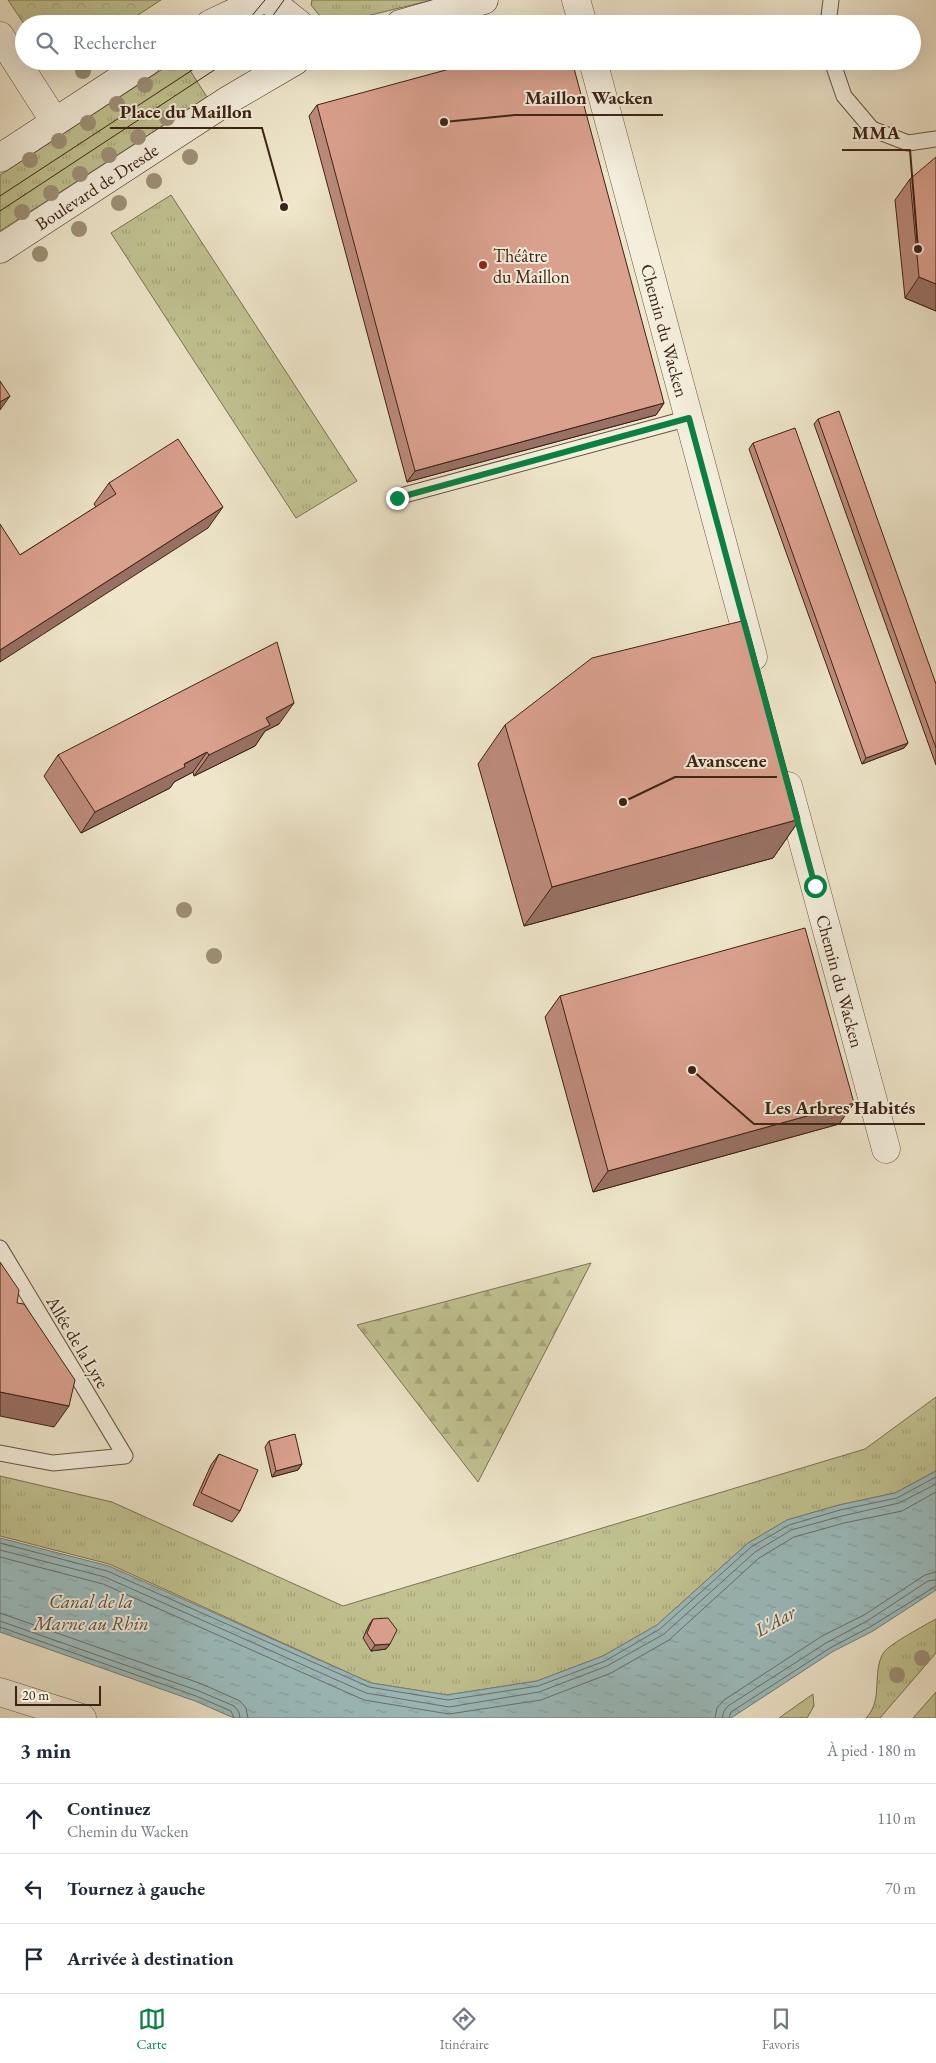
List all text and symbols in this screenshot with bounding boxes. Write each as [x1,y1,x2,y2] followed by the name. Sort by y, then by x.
[15,15,921,70] search box
[33,29,61,57] icon: search
[73,30,156,55] text: Rechercher
[515,81,663,115] callout: Maillon Wacken
[525,85,653,110] text: Maillon Wacken
[110,94,262,128] callout: Place du Maillon
[120,99,253,124] text: Place du Maillon
[842,116,910,150] callout: MMA
[852,120,901,145] text: MMA
[30,138,162,235] street label: Boulevard de Dresde
[493,244,570,288] place label: Théâtre du Maillon
[477,259,489,271] marker: Théâtre du Maillon
[636,261,694,400] street label: Chemin du Wacken
[386,487,409,510] route end
[675,743,777,777] callout: Avanscene
[684,748,767,773] text: Avanscene
[804,875,827,898] route start
[812,912,870,1051] street label: Chemin du Wacken
[754,1090,925,1124] callout: Les Arbres Habités
[765,1095,916,1120] text: Les Arbres Habités
[41,1291,115,1392] street label: Allée de la Lyre
[32,1589,149,1636] water label: Canal de la Marne au Rhin
[749,1599,801,1643] water label: L'Aar
[15,1683,101,1706] scale bar
[22,1686,49,1704] text: 20 m
[20,1737,71,1764] text: 3 min
[827,1740,916,1761] text: À pied · 180 m
[67,1796,151,1821] text: Continuez
[20,1805,48,1833] icon: ahead
[877,1808,916,1829] text: 110 m
[67,1821,189,1842] text: Chemin du Wacken
[20,1875,48,1903] icon: left
[67,1876,205,1901] text: Tournez à gauche
[885,1878,916,1899] text: 70 m
[20,1945,48,1973] icon: arrive
[67,1946,234,1971] text: Arrivée à destination
[137,2005,167,2053] tab: Carte
[440,2005,489,2053] tab: Itinéraire
[762,2005,799,2053] tab: Favoris

